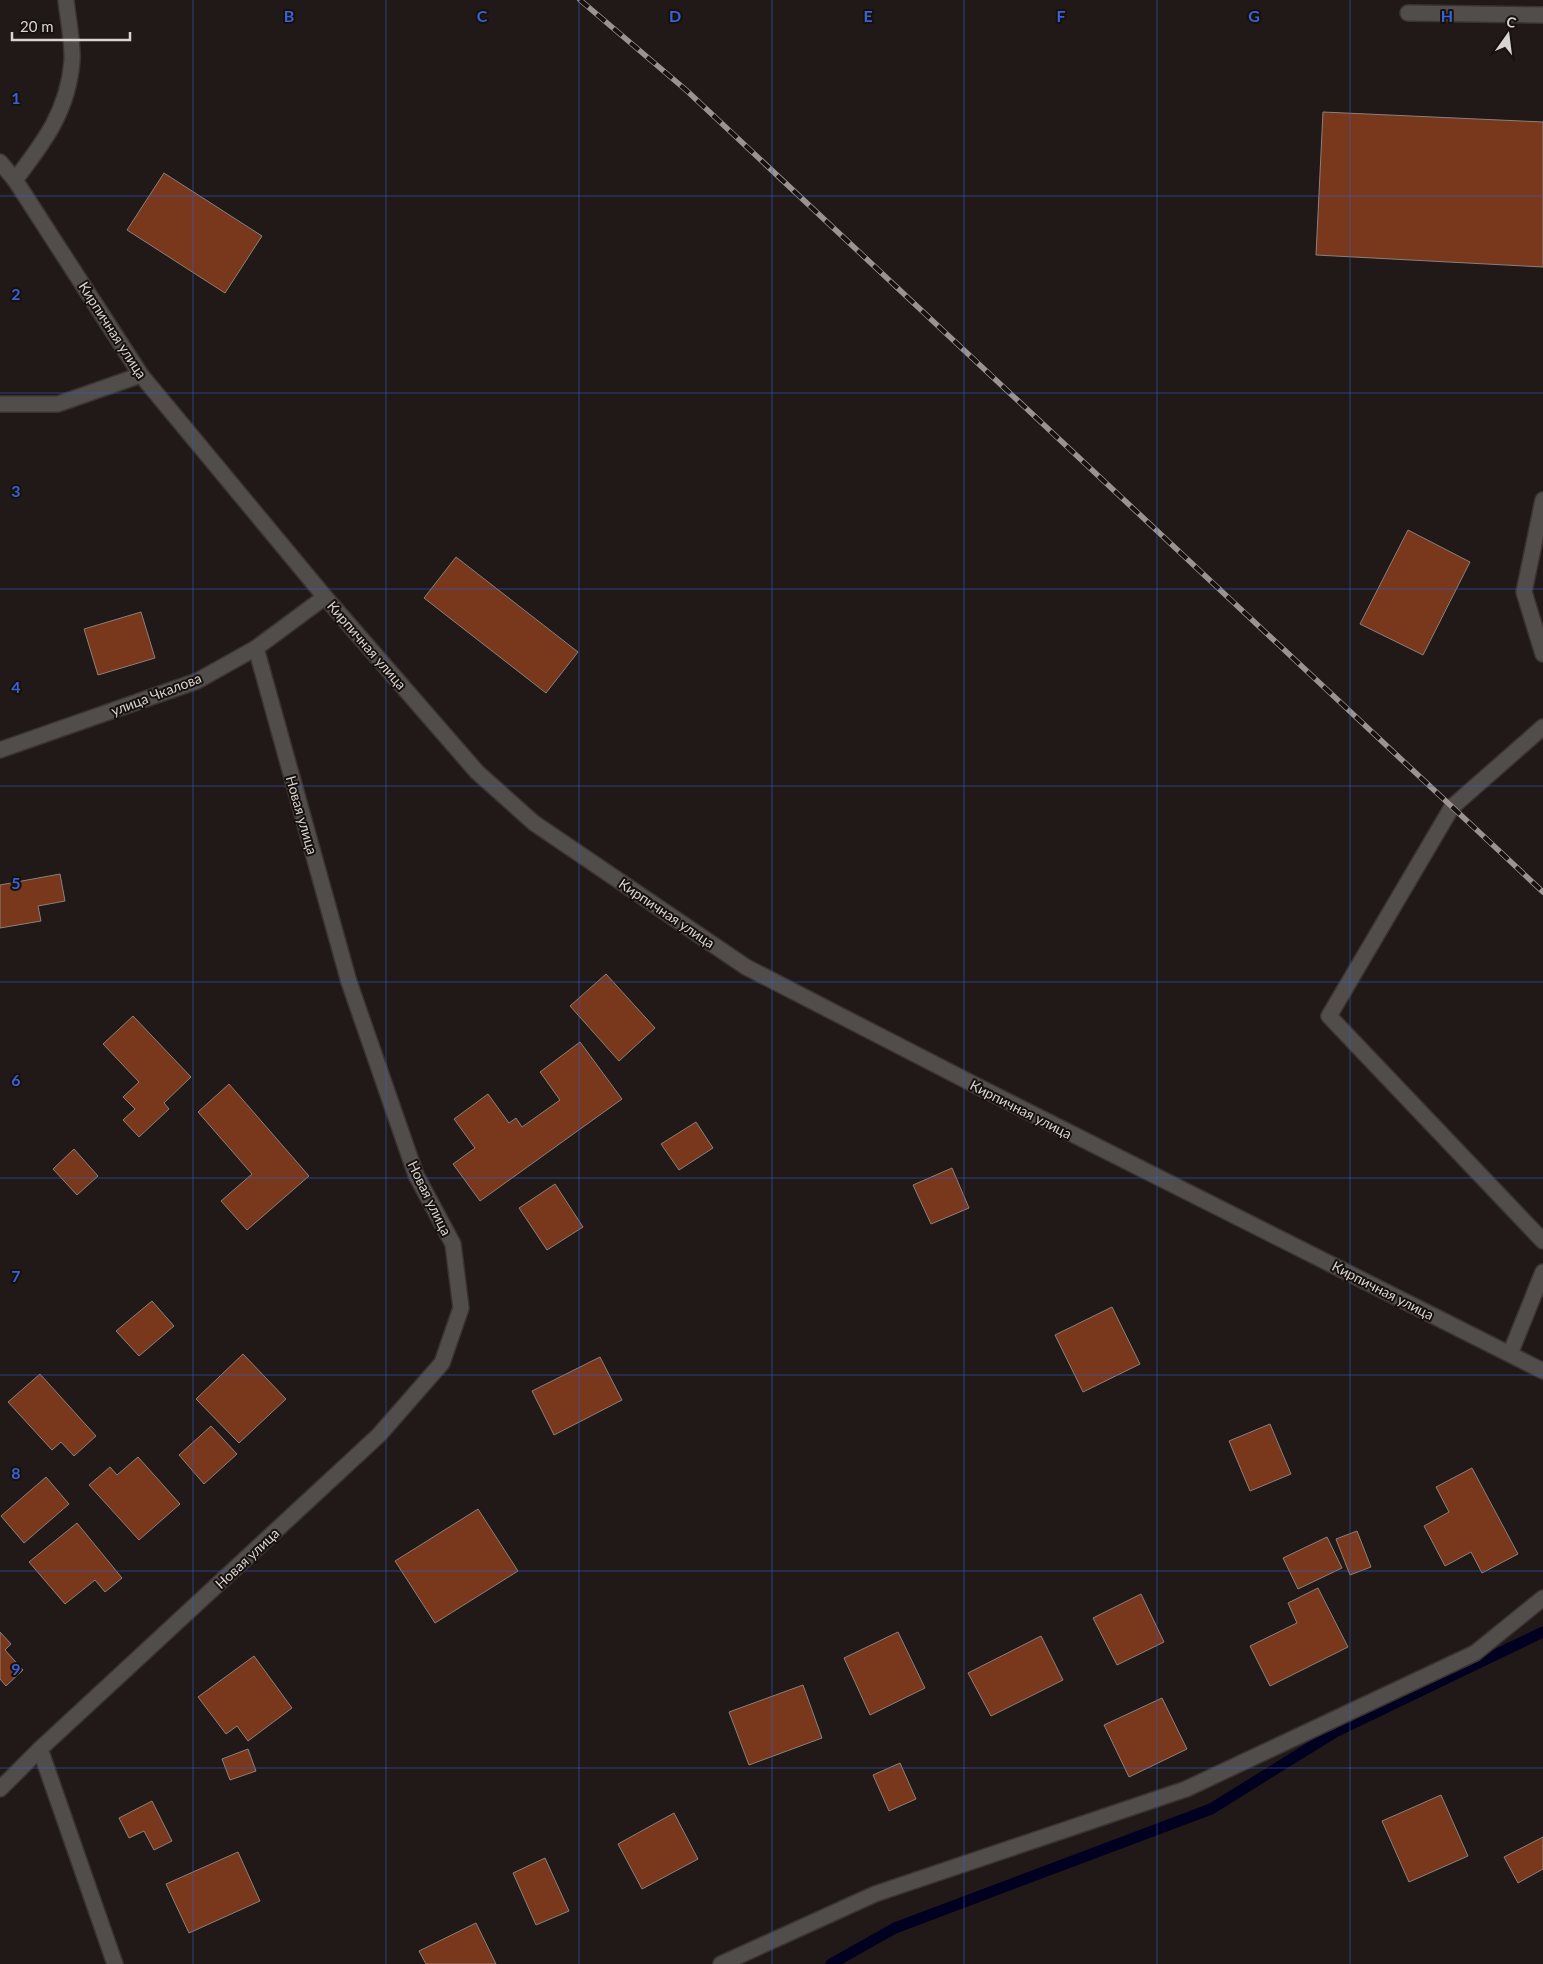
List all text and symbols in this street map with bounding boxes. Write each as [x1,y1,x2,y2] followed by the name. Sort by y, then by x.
[284,6,294,25] text: B
[477,6,488,25] text: C
[669,6,681,25] text: D
[863,6,873,25] text: E
[1056,6,1066,25] text: F
[1248,6,1260,25] text: G
[1441,6,1453,25] text: H
[12,10,130,42] scale bar
[1483,10,1533,60] north arrow
[1505,13,1519,31] text: С
[20,17,54,35] text: 20 m
[11,88,21,107] text: 1
[75,278,151,382] street label: Кирпичная улица
[11,284,21,303] text: 2
[11,481,21,500] text: 3
[324,597,410,693] street label: Кирпичная улица
[109,669,204,719] street label: улица Чкалова
[11,677,21,696] text: 4
[283,774,321,856] street label: Новая улица
[11,873,21,892] text: 5
[616,875,718,951] street label: Кирпичная улица
[11,1070,21,1089] text: 6
[967,1076,1075,1142] street label: Кирпичная улица
[405,1158,455,1238] street label: Новая улица
[1329,1257,1437,1323] street label: Кирпичная улица
[11,1266,21,1285] text: 7
[11,1463,21,1482] text: 8
[212,1524,282,1592] street label: Новая улица
[11,1659,21,1678] text: 9

